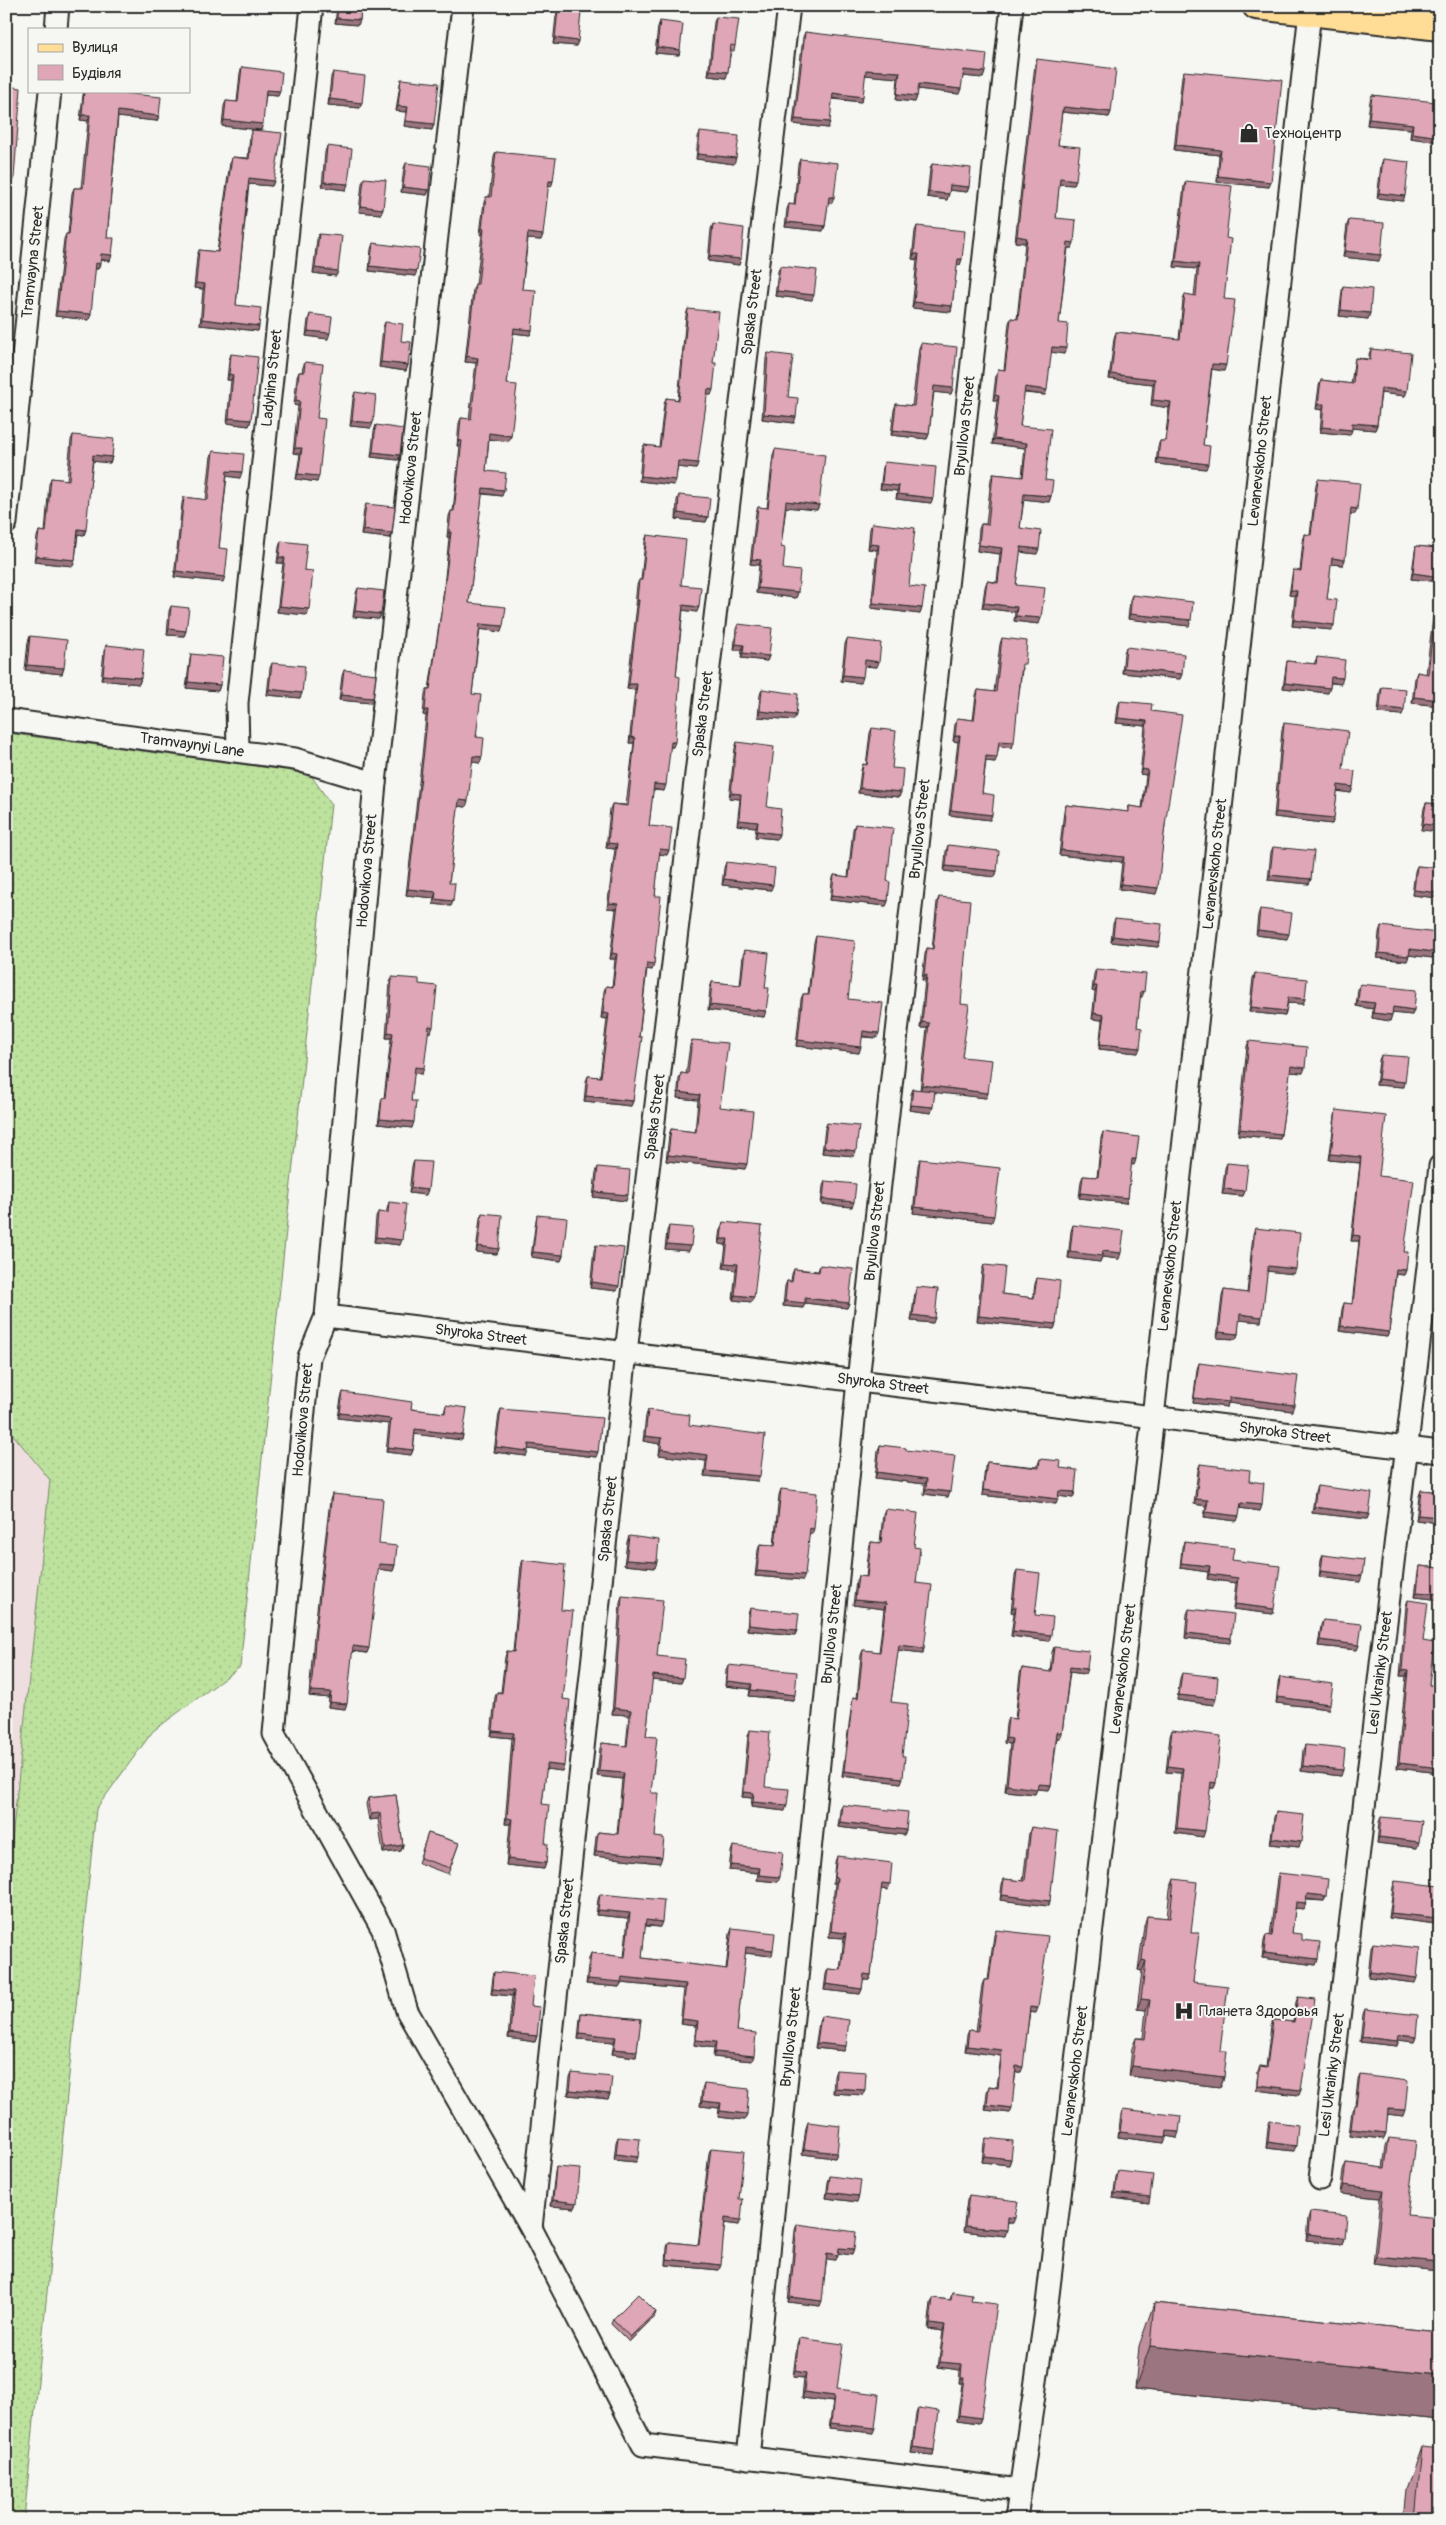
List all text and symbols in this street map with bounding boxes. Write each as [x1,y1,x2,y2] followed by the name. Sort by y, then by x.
[28,28,190,92] legend
[72,38,118,57] text: Вулиця
[72,64,121,83] text: Будівля
[1238,122,1260,144] shop icon: Техноцентр
[1264,124,1342,143] place label: Техноцентр
[18,204,48,319] street label: Tramvayna Street
[737,267,767,356] street label: Spaska Street
[257,327,287,428] street label: Ladyhina Street
[950,374,980,477] street label: Bryullova Street
[1244,394,1276,528] street label: Levanevskoho Street
[396,409,427,526] street label: Hodovikova Street
[688,669,718,758] street label: Spaska Street
[139,728,246,762] street label: Tramvaynyi Lane
[905,777,935,880] street label: Bryullova Street
[1199,797,1231,931] street label: Levanevskoho Street
[353,812,382,929] street label: Hodovikova Street
[640,1072,670,1161] street label: Spaska Street
[860,1179,890,1282] street label: Bryullova Street
[1154,1199,1186,1333] street label: Levanevskoho Street
[434,1320,529,1350] street label: Shyroka Street
[289,1361,318,1478] street label: Hodovikova Street
[836,1369,931,1399] street label: Shyroka Street
[1238,1418,1333,1448] street label: Shyroka Street
[594,1474,622,1563] street label: Spaska Street
[817,1582,847,1685] street label: Bryullova Street
[1106,1601,1141,1736] street label: Levanevskoho Street
[1363,1609,1397,1736] street label: Lesi Ukrainky Street
[551,1876,579,1965] street label: Spaska Street
[776,1985,806,2088] street label: Bryullova Street
[1173,2000,1195,2022] hospital icon: Планета Здоровья
[1199,2002,1318,2021] place label: Планета Здоровья
[1058,2003,1093,2138] street label: Levanevskoho Street
[1315,2011,1349,2138] street label: Lesi Ukrainky Street

